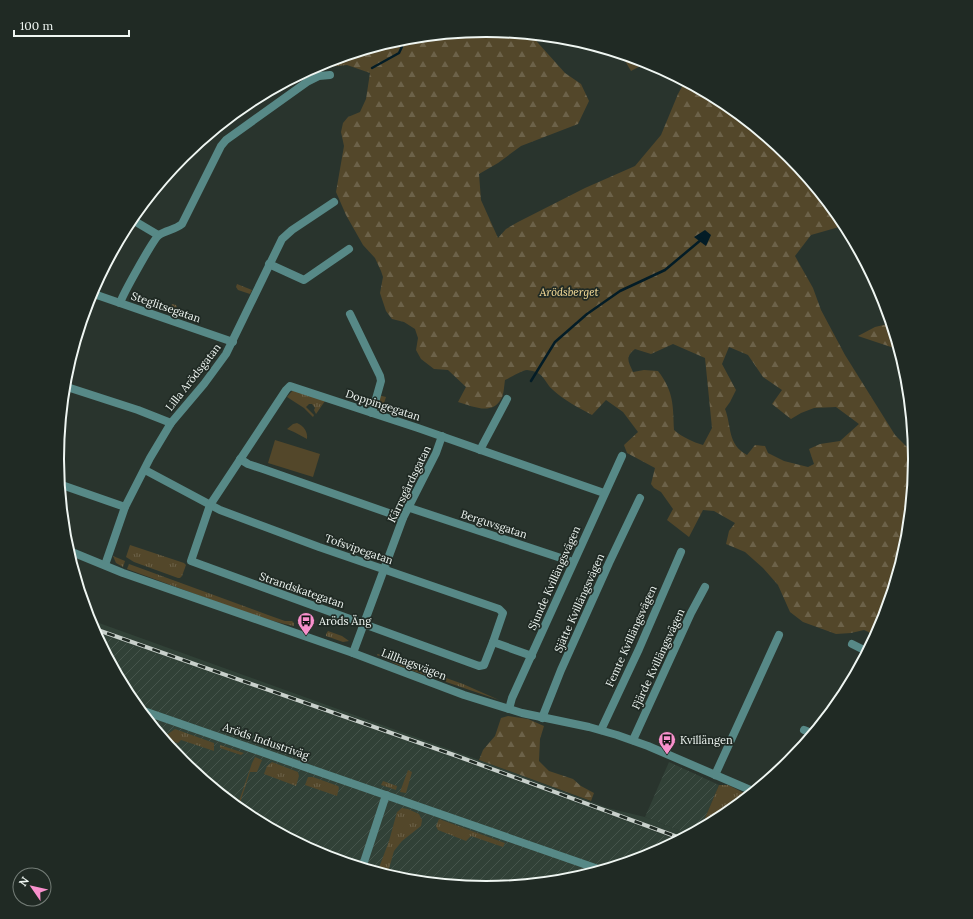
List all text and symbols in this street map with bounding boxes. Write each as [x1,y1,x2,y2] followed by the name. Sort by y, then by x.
[14,12,129,38] scale bar
[20,18,53,33] text: 100 m
[538,285,599,299] park label: Arödsberget
[129,289,203,326] street label: Steglitsegatan
[162,340,224,414] street label: Lilla Arödsgatan
[344,386,422,424] street label: Doppingegatan
[384,443,434,525] street label: Kärrsgårdsgatan
[459,507,529,541] street label: Berguvsgatan
[525,523,583,632] street label: Sjunde Kvillängsvägen
[323,531,395,567] street label: Tofsvipegatan
[551,551,607,655] street label: Sjätte Kvillängsvägen
[258,569,347,611] street label: Strandskategatan
[602,583,660,689] street label: Femte Kvillängsvägen
[628,606,688,712] street label: Fjärde Kvillängsvägen
[296,611,316,636] bus stop icon: Aröds Äng
[318,614,372,628] place label: Aröds Äng
[379,645,449,683] street label: Lillhagsvägen
[220,719,312,763] street label: Aröds Industriväg
[657,730,677,755] bus stop icon: Kvillängen
[680,733,733,747] place label: Kvillängen
[12,867,52,907] north arrow
[16,874,32,889] text: N

